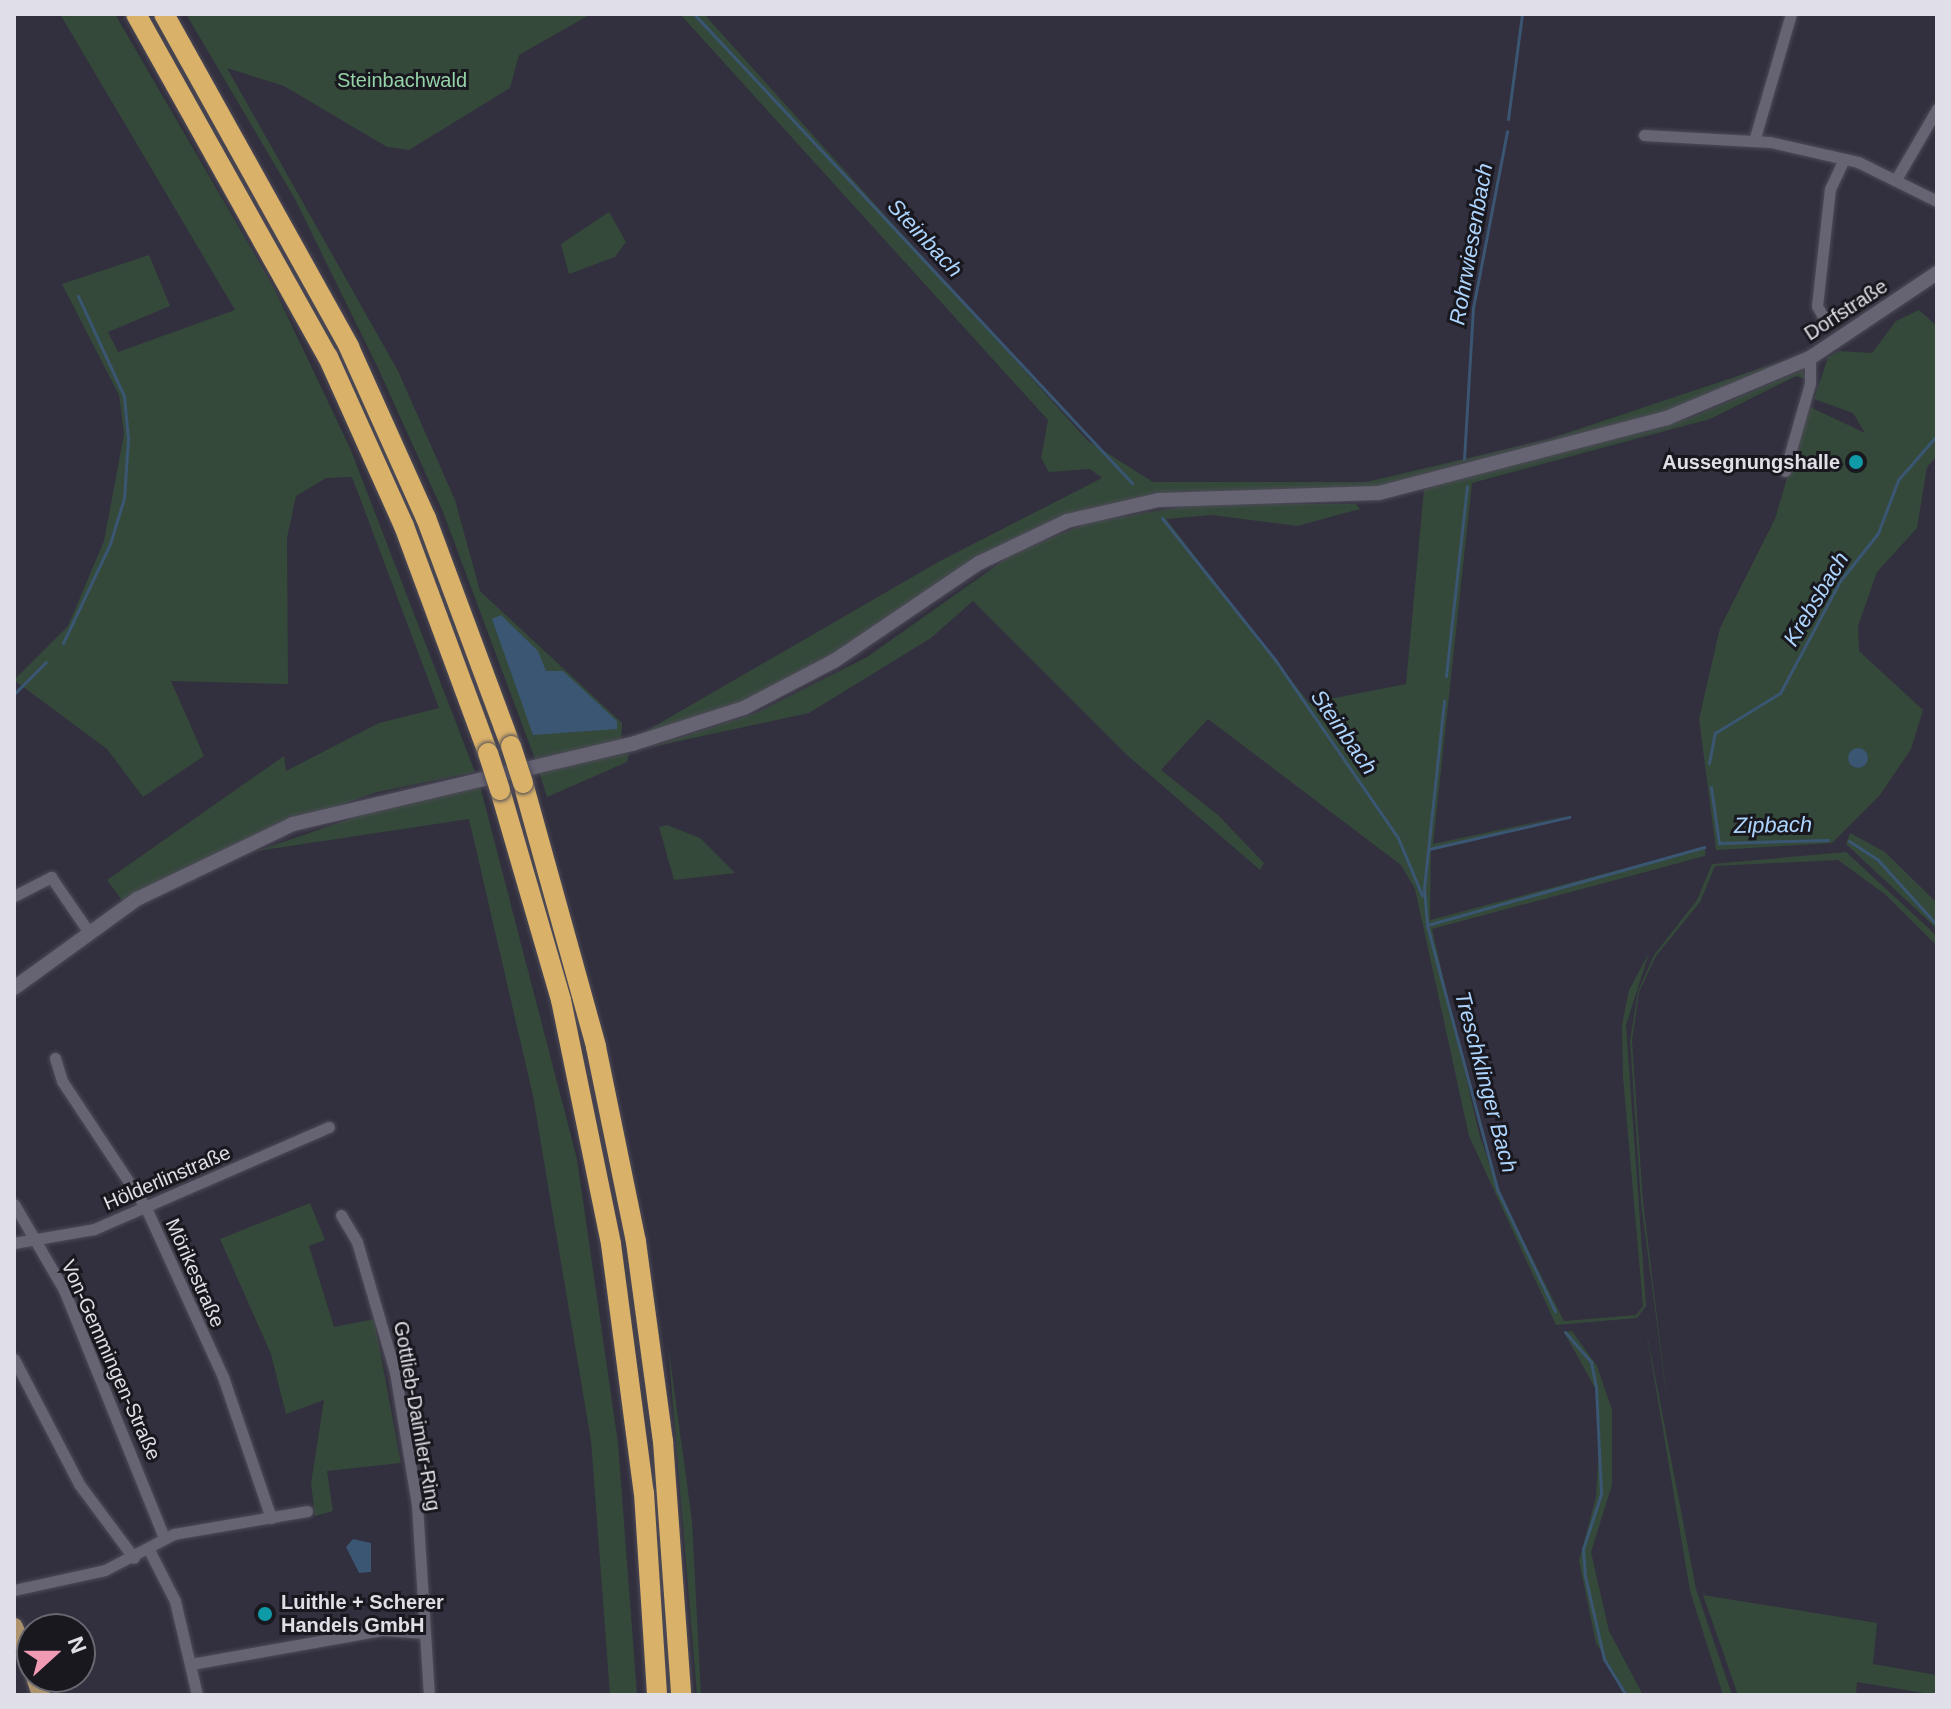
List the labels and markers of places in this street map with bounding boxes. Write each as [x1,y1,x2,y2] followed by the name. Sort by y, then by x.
[1662,450,1840,474] place label: Aussegnungshalle
[1847,453,1865,471] marker: Aussegnungshalle
[281,1590,444,1637] place label: Luithle + Scherer Handels GmbH
[256,1605,274,1623] marker: Luithle + Scherer Handels GmbH

